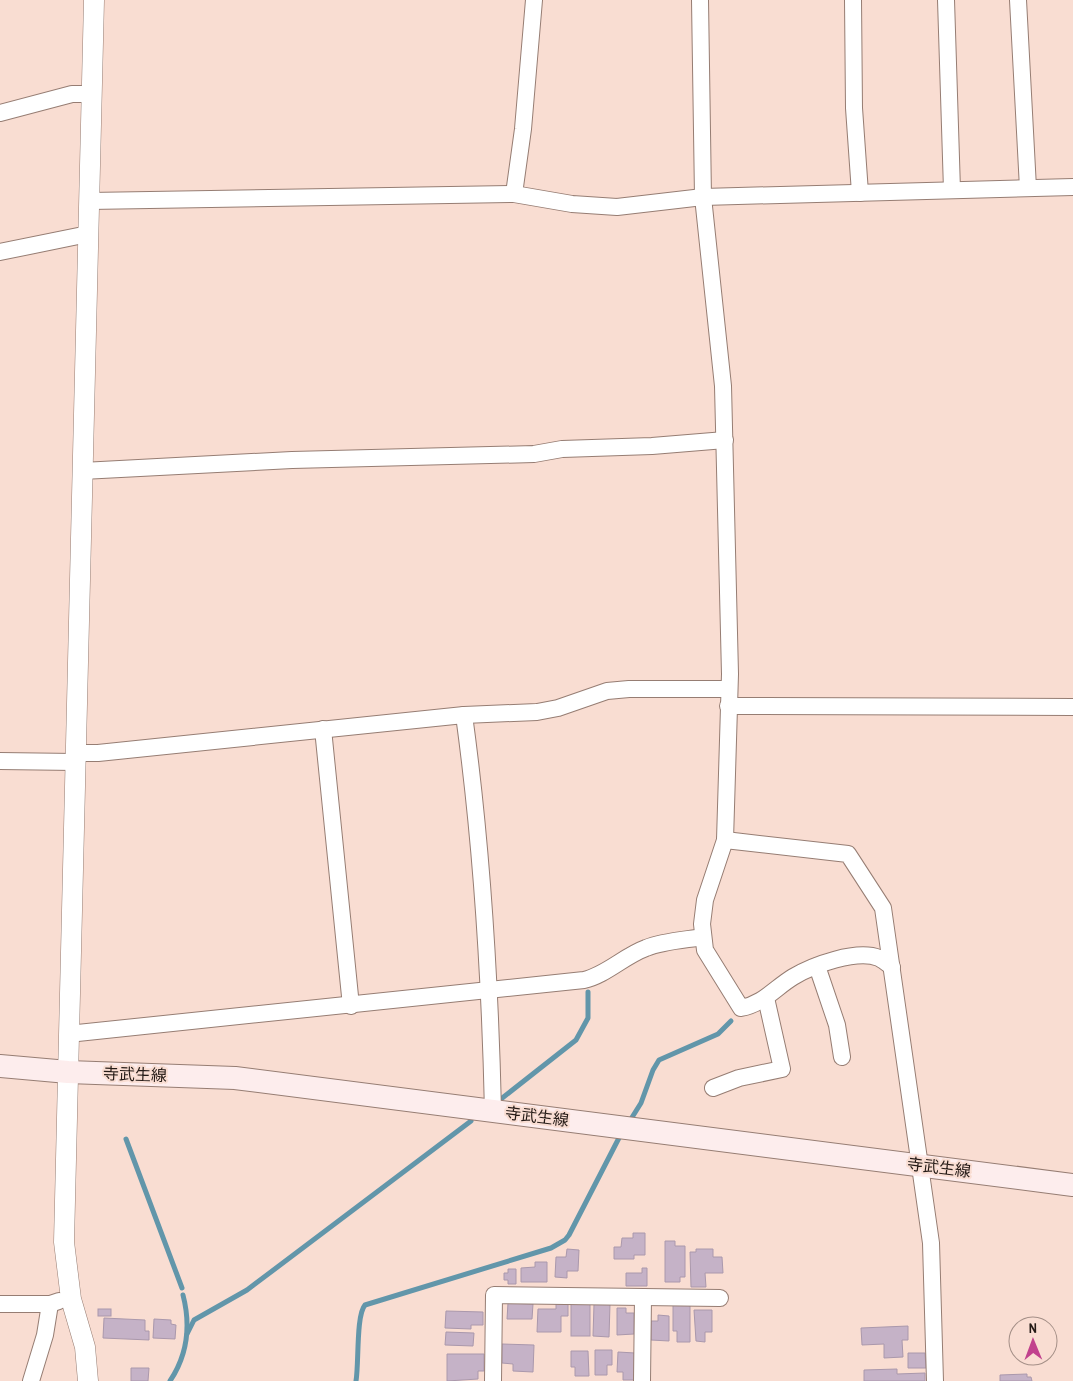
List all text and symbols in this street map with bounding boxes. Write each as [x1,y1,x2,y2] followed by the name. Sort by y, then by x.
[103,1062,167,1086] street label: 寺武生線
[504,1101,570,1131] street label: 寺武生線
[906,1152,972,1182] street label: 寺武生線
[1008,1316,1058,1366] north arrow
[1028,1319,1037,1337] text: N

